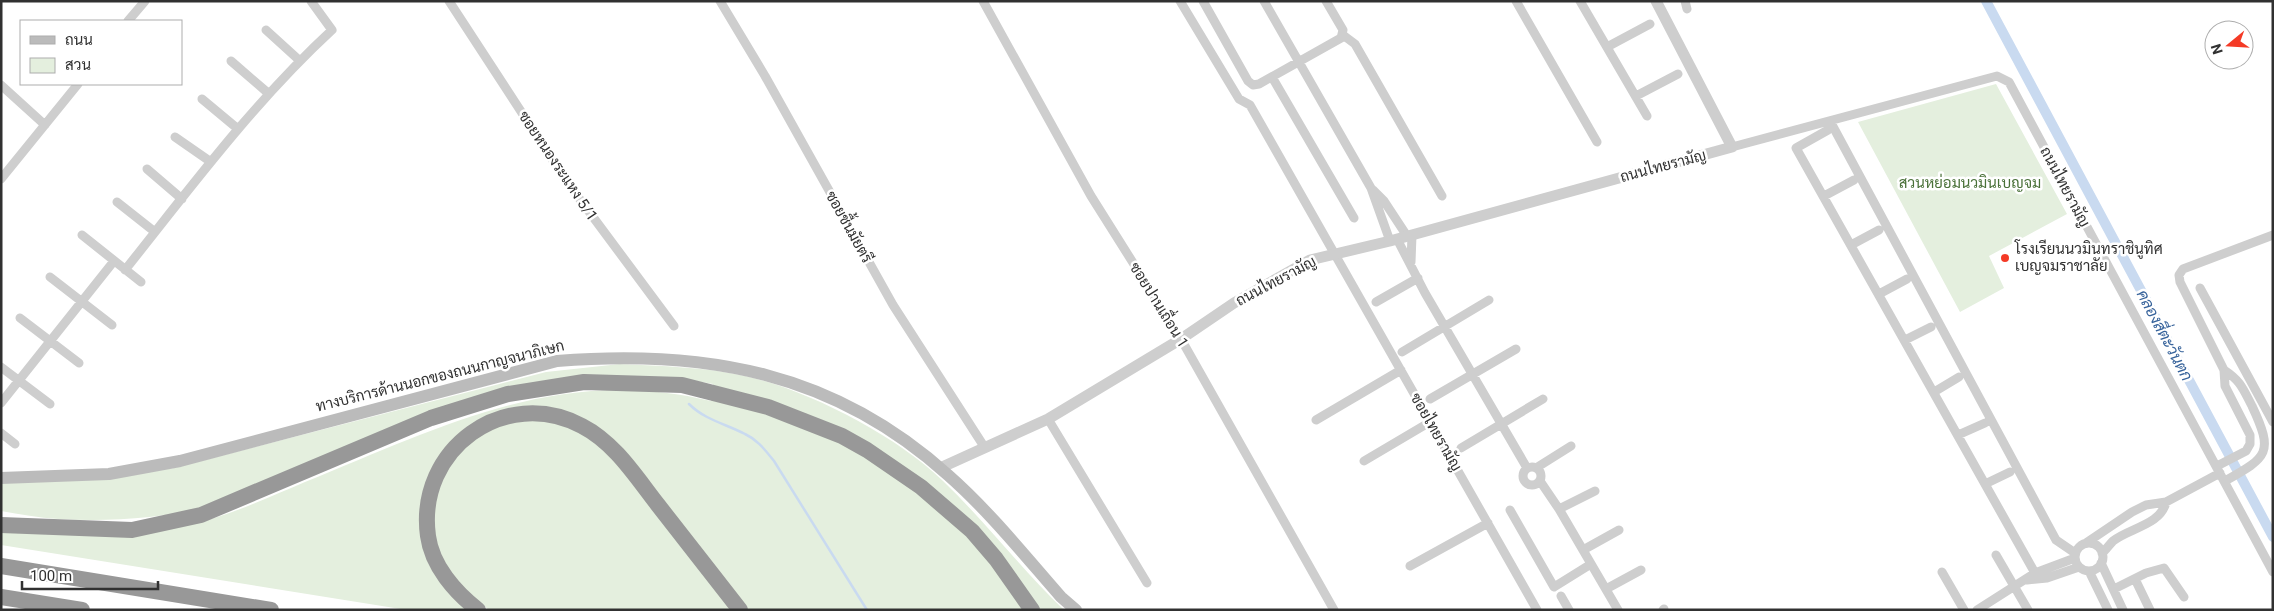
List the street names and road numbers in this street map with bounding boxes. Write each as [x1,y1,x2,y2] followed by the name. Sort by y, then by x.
[515,108,601,224] street label: ซอยหนองระแหง 5/1
[2036,143,2095,230] street label: ถนนไทยรามัญ
[1618,145,1708,186] street label: ถนนไทยรามัญ
[822,185,881,266] street label: ซอยชื้นมัยตรี
[1232,251,1319,310] street label: ถนนไทยรามัญ
[1126,256,1197,351] street label: ซอยปานเถื่อน 1
[314,335,566,416] street label: ทางบริการด้านนอกของถนนกาญจนาภิเษก
[1406,389,1466,474] street label: ซอยไทยรามัญ

